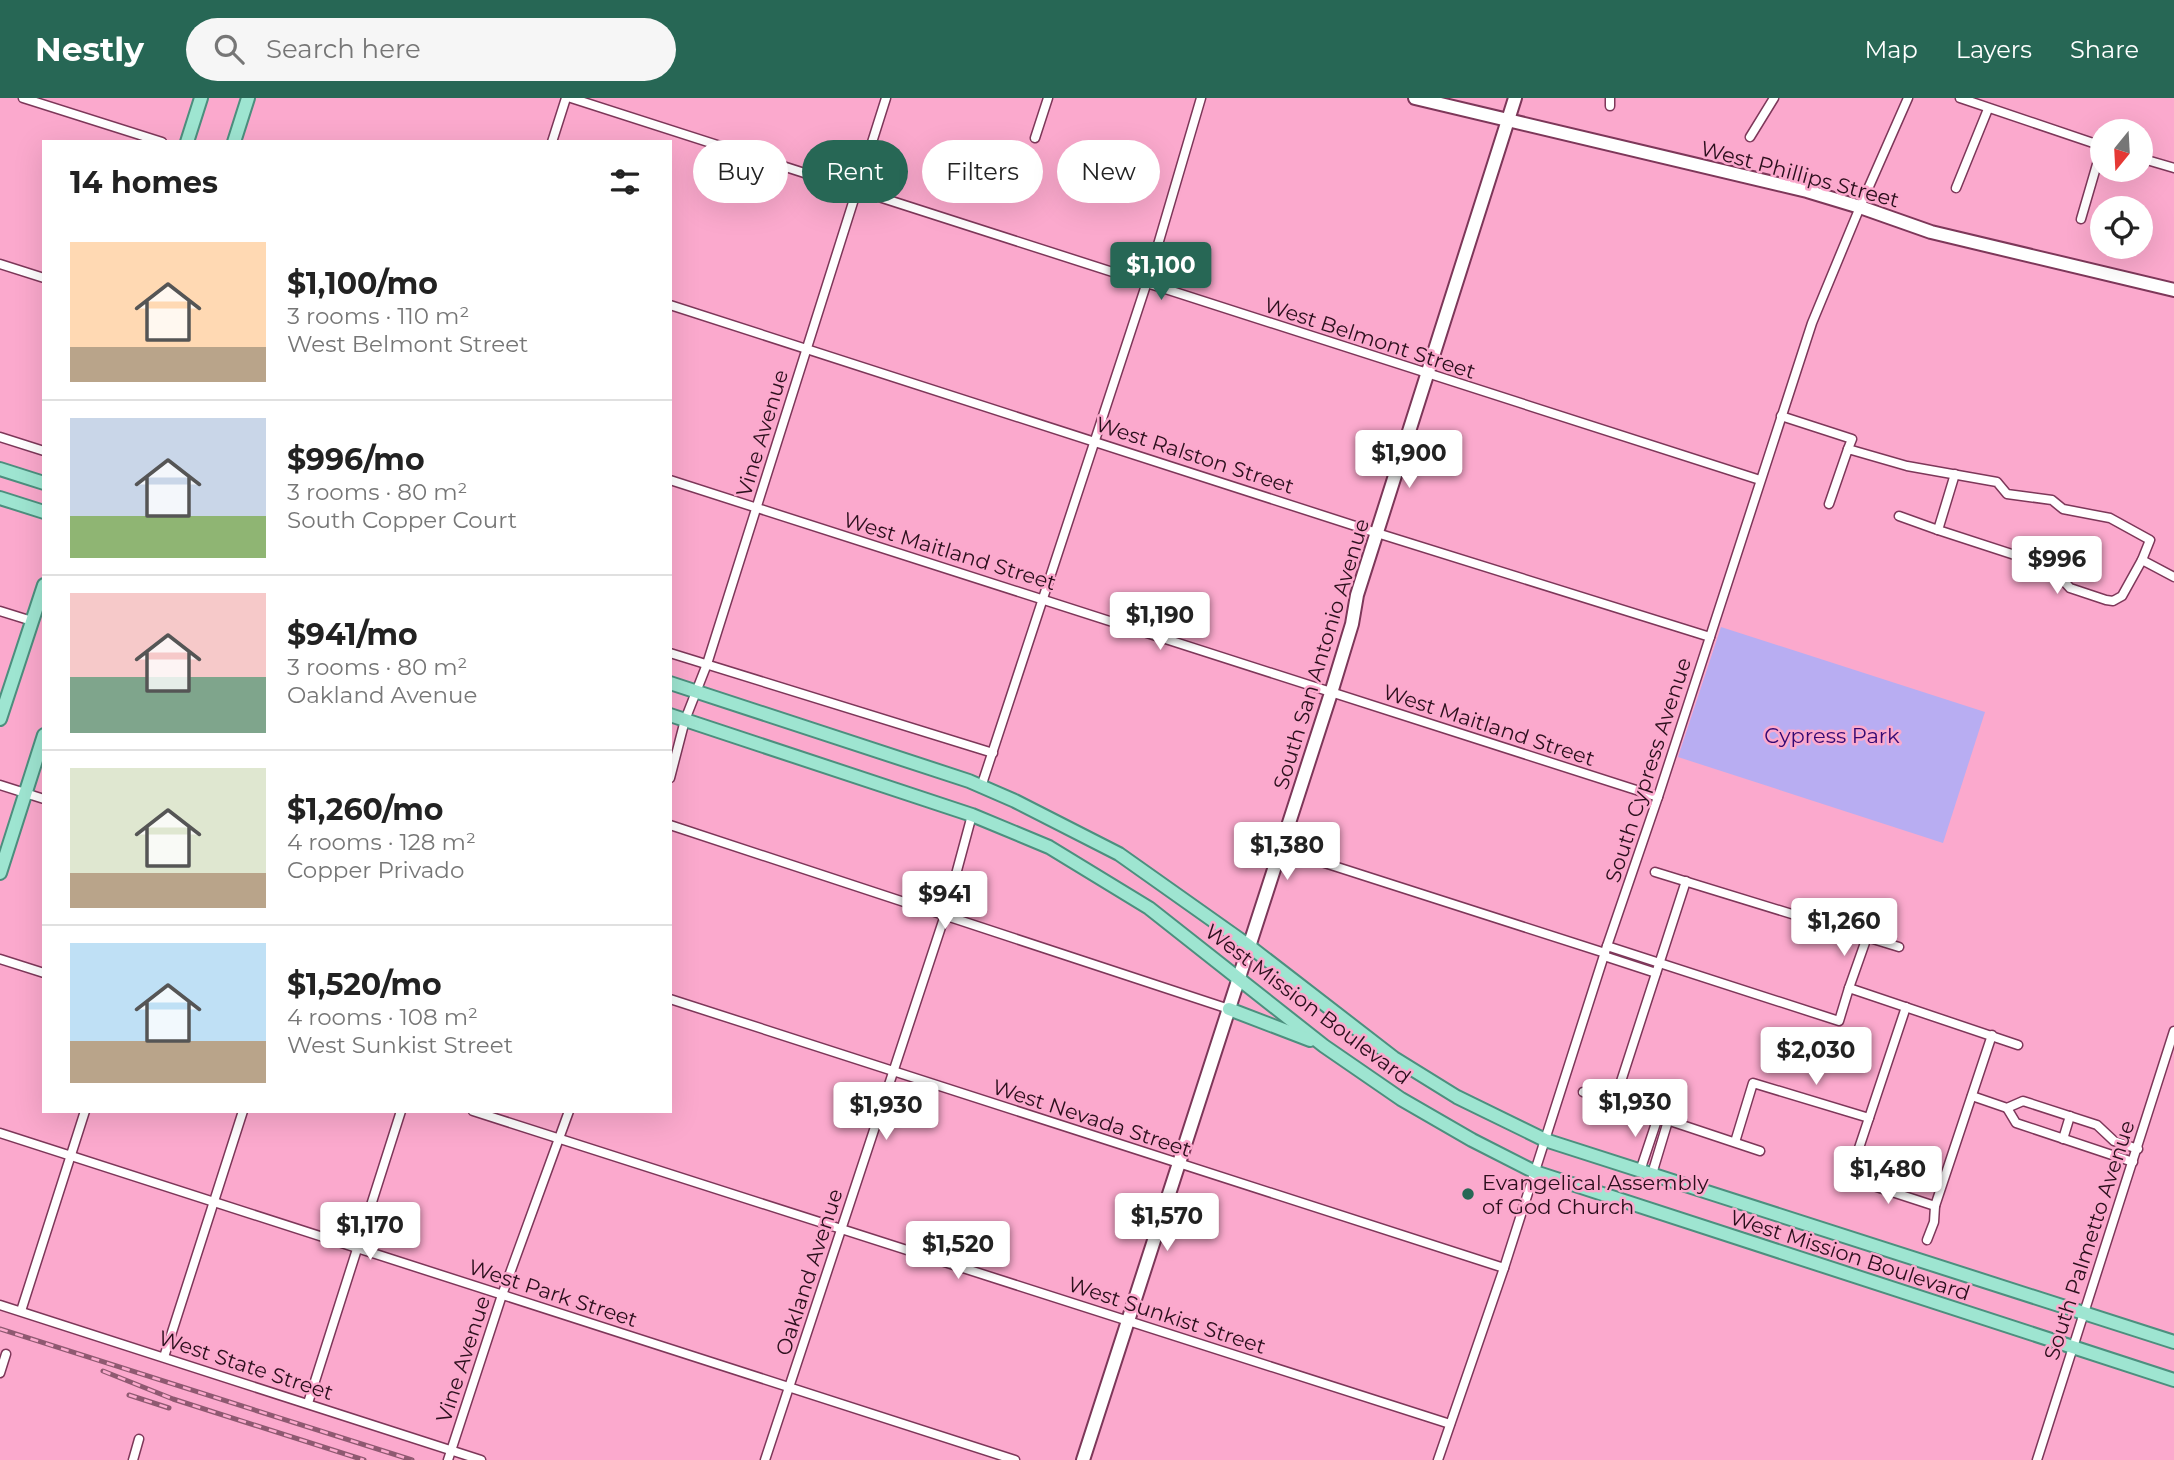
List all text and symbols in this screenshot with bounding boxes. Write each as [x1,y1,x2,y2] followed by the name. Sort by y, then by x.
[186,18,676,81] search box
[35,29,144,69] text: Nestly
[210,30,248,68] icon: search
[266,33,421,65] text: Search here
[1864,35,1918,64] text: Map
[1956,35,2032,64] text: Layers
[2070,35,2139,64] text: Share
[2090,119,2152,182] north arrow
[2090,119,2153,259] map controls
[1698,135,1902,213] street label: West Phillips Street
[693,140,788,203] chip: Buy
[802,140,908,203] chip: Rent
[922,140,1043,203] chip: Filters
[1057,140,1160,203] chip: New
[606,163,644,201] icon: filters
[70,164,218,201] text: 14 homes
[2090,196,2153,259] button: locate
[1104,242,1218,302] pin: $1,100
[1126,251,1196,279] text: $1,100
[287,265,438,302] text: $1,100/mo
[126,270,210,354] icon: home
[1261,292,1479,384] street label: West Belmont Street
[287,302,469,330] text: 3 rooms · 110 m²
[287,330,528,358] text: West Belmont Street
[731,366,793,500] street label: Vine Avenue
[1093,411,1297,499] street label: West Ralston Street
[1352,430,1466,490] pin: $1,900
[1371,439,1447,467] text: $1,900
[287,441,425,478] text: $996/mo
[126,446,210,530] icon: home
[287,478,467,506] text: 3 rooms · 80 m²
[287,506,517,534] text: South Copper Court
[841,507,1059,595] street label: West Maitland Street
[1268,516,1374,792] street label: South San Antonio Avenue
[2016,536,2098,596] pin: $996
[2028,545,2086,573] text: $996
[1103,592,1217,652] pin: $1,190
[1126,601,1194,629] text: $1,190
[287,616,418,653] text: $941/mo
[126,621,210,705] icon: home
[287,653,467,681] text: 3 rooms · 80 m²
[1600,654,1696,886] street label: South Cypress Avenue
[1380,679,1598,771] street label: West Maitland Street
[287,681,477,709] text: Oakland Avenue
[1764,723,1900,748] park label: Cypress Park
[287,791,443,828] text: $1,260/mo
[126,796,210,880] icon: home
[1230,822,1344,882] pin: $1,380
[287,828,476,856] text: 4 rooms · 128 m²
[1250,831,1324,859] text: $1,380
[287,856,464,884] text: Copper Privado
[904,872,986,931] pin: $941
[918,880,972,908] text: $941
[1787,898,1901,958] pin: $1,260
[1807,907,1881,935] text: $1,260
[1200,919,1416,1089] street label: West Mission Boulevard
[287,966,442,1003] text: $1,520/mo
[126,971,210,1055] icon: home
[287,1003,478,1031] text: 4 rooms · 108 m²
[1759,1028,1873,1087] pin: $2,030
[287,1031,513,1059] text: West Sunkist Street
[1777,1036,1855,1064] text: $2,030
[989,1074,1195,1162] street label: West Nevada Street
[1578,1080,1692,1139] pin: $1,930
[829,1082,943,1142] pin: $1,930
[1598,1088,1672,1116] text: $1,930
[849,1091,923,1119] text: $1,930
[2038,1117,2140,1363] street label: South Palmetto Avenue
[1831,1146,1945,1206] pin: $1,480
[1850,1155,1926,1183] text: $1,480
[1482,1170,1709,1219] place label: Evangelical Assembly of God Church
[770,1185,848,1359] street label: Oakland Avenue
[1460,1186,1476,1202] marker: Evangelical Assembly of God Church
[1110,1194,1224,1253] pin: $1,570
[313,1202,427,1262] pin: $1,170
[1131,1202,1203,1230] text: $1,570
[1727,1204,1973,1306] street label: West Mission Boulevard
[336,1211,404,1239] text: $1,170
[901,1222,1015,1281] pin: $1,520
[922,1230,994,1258] text: $1,520
[465,1254,641,1332] street label: West Park Street
[1065,1271,1269,1359] street label: West Sunkist Street
[431,1293,495,1425] street label: Vine Avenue
[155,1325,337,1405] street label: West State Street

